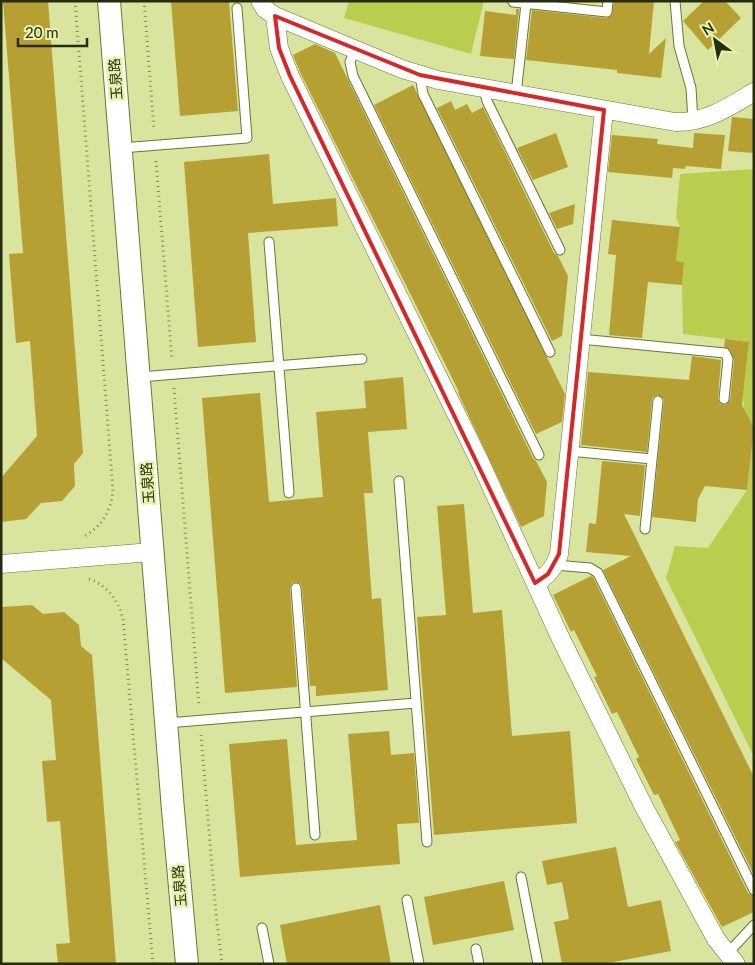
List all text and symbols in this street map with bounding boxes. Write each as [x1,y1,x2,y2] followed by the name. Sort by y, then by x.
[18,15,86,47] scale bar
[690,15,740,65] north arrow
[699,18,717,39] text: N
[25,23,59,41] text: 20 m
[105,57,125,101] street label: 玉泉路
[137,461,157,505] street label: 玉泉路
[169,864,189,908] street label: 玉泉路

